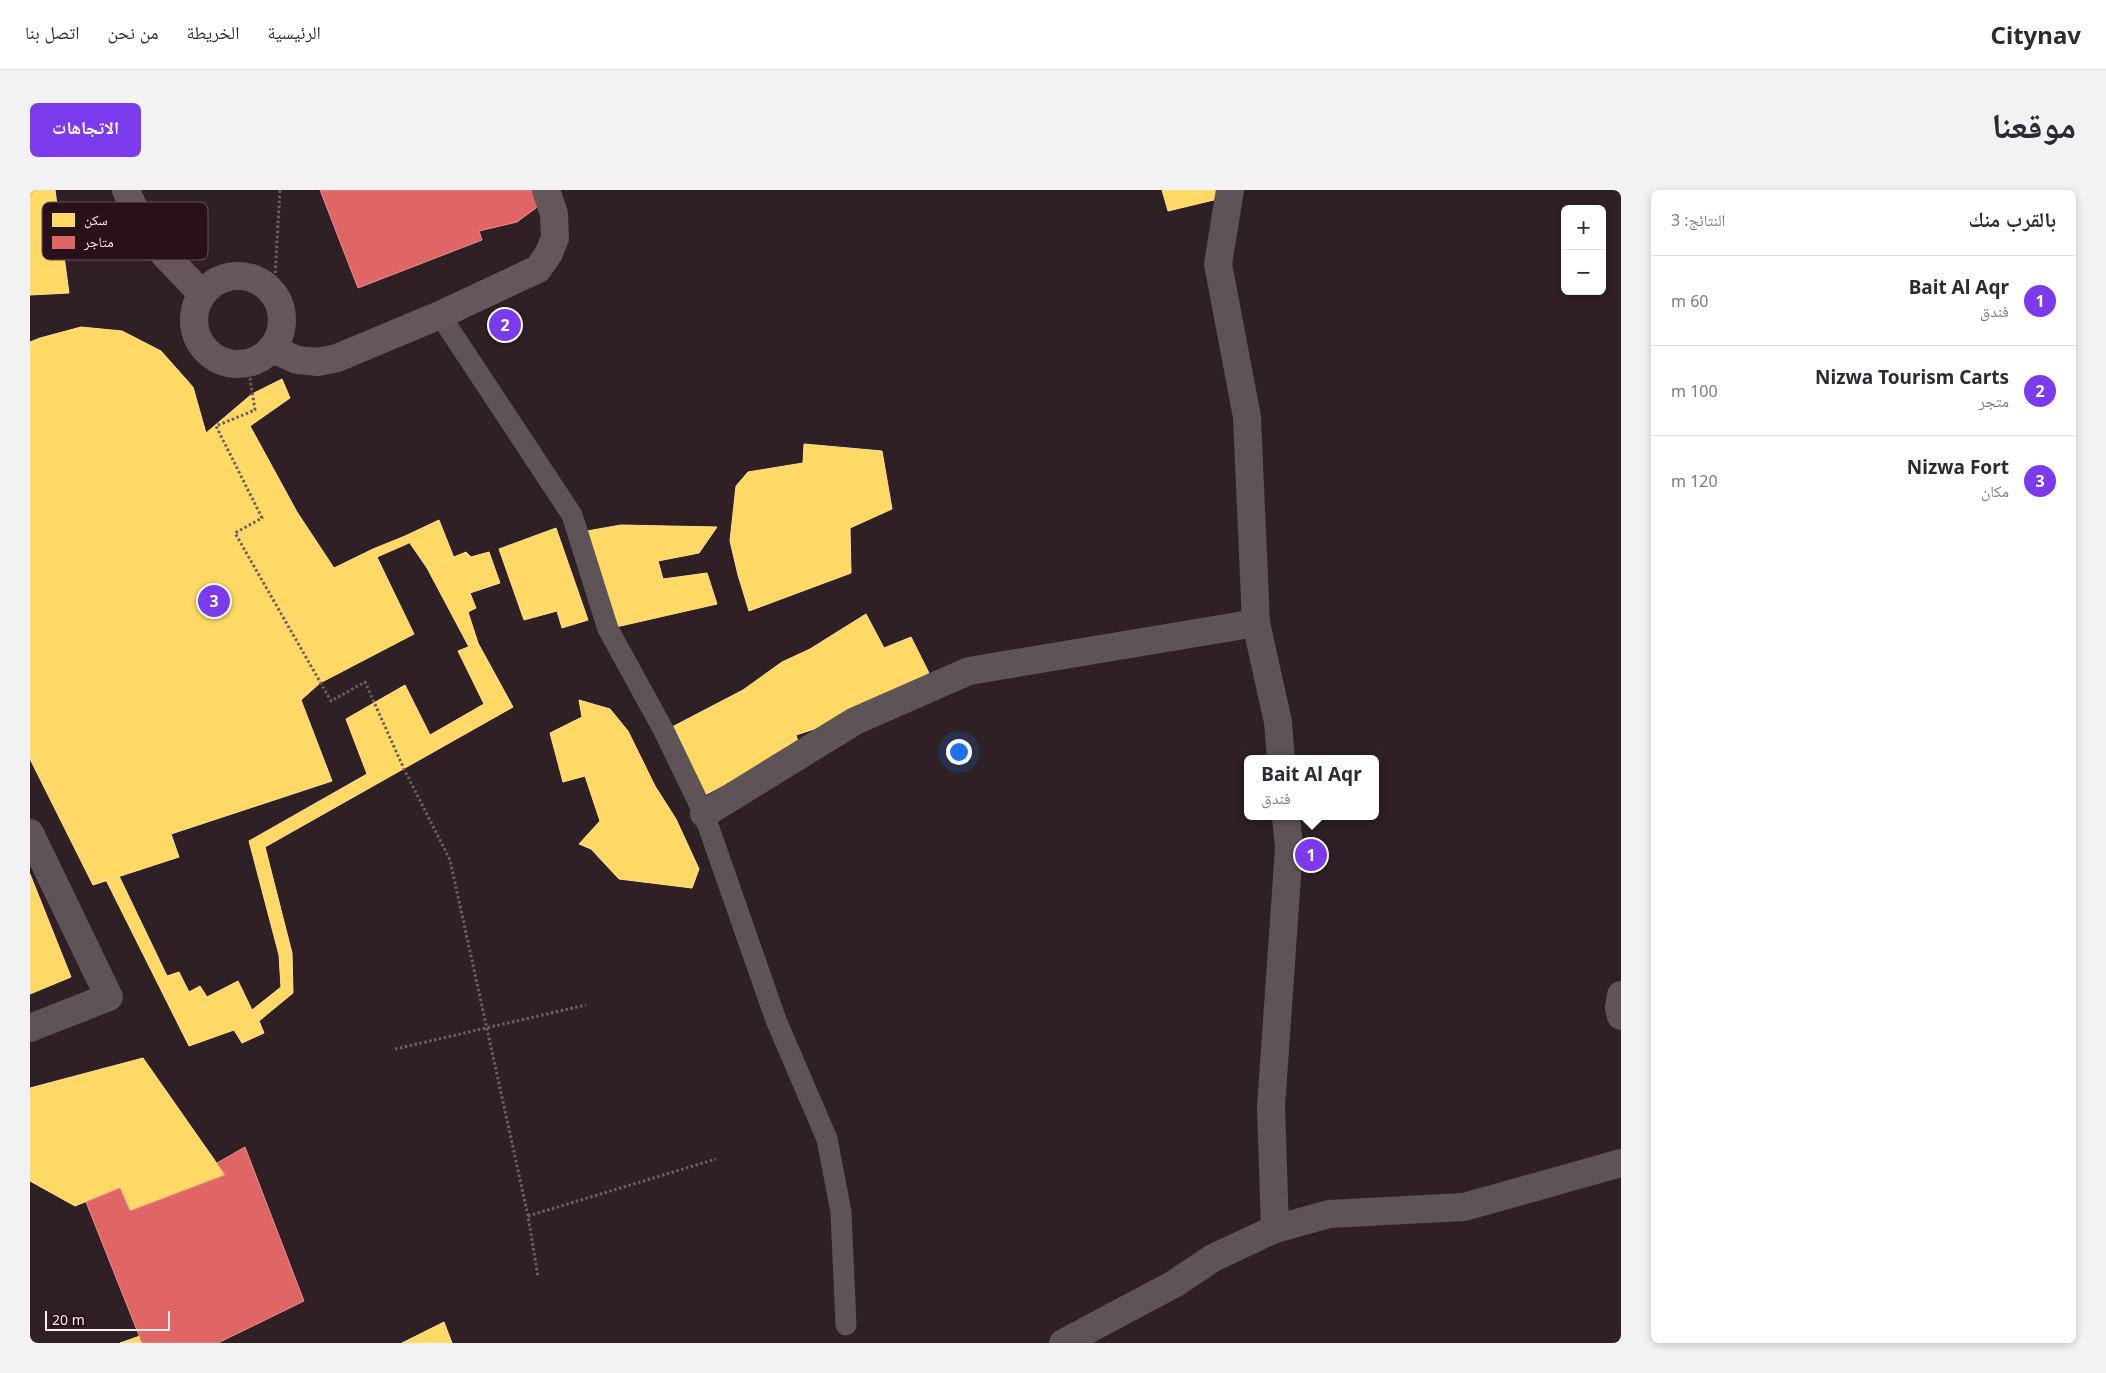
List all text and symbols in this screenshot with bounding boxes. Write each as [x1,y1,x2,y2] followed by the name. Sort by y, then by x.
[1991,18,2081,51] text: Citynav
[25,20,80,44] text: اتصل بنا
[108,20,158,44] text: من نحن
[186,20,239,44] text: الخريطة
[267,20,321,44] text: الرئيسية
[1991,101,2076,148] text: موقعنا
[30,103,141,157] button: الاتجاهات
[42,202,208,260] legend
[1561,205,1606,295] map controls
[1561,205,1606,250] button: +
[1969,205,2056,233] text: بالقرب منك
[1671,209,1725,231] text: النتائج: 3
[84,210,108,229] text: سكن
[83,232,114,251] text: متاجر
[1561,250,1606,295] button: −
[1909,274,2009,300] text: Bait Al Aqr
[1671,290,1708,312] text: 60 m
[2035,290,2045,312] text: 1
[1980,300,2009,322] text: فندق
[489,306,521,344] pin: 2
[1815,364,2009,390] text: Nizwa Tourism Carts
[1671,380,1718,402] text: 100 m
[2035,380,2045,402] text: 2
[1979,390,2009,412] text: متجر
[1907,454,2009,480] text: Nizwa Fort
[1671,470,1718,492] text: 120 m
[2035,470,2045,492] text: 3
[1981,480,2009,502] text: مكان
[198,582,230,620] pin: 3
[946,739,972,765] your location
[1244,755,1379,820] popup
[1261,761,1362,787] text: Bait Al Aqr
[1261,787,1291,809] text: فندق
[1295,836,1327,874] pin: 1
[45,1308,170,1331] scale bar
[52,1310,85,1329] text: 20 m

